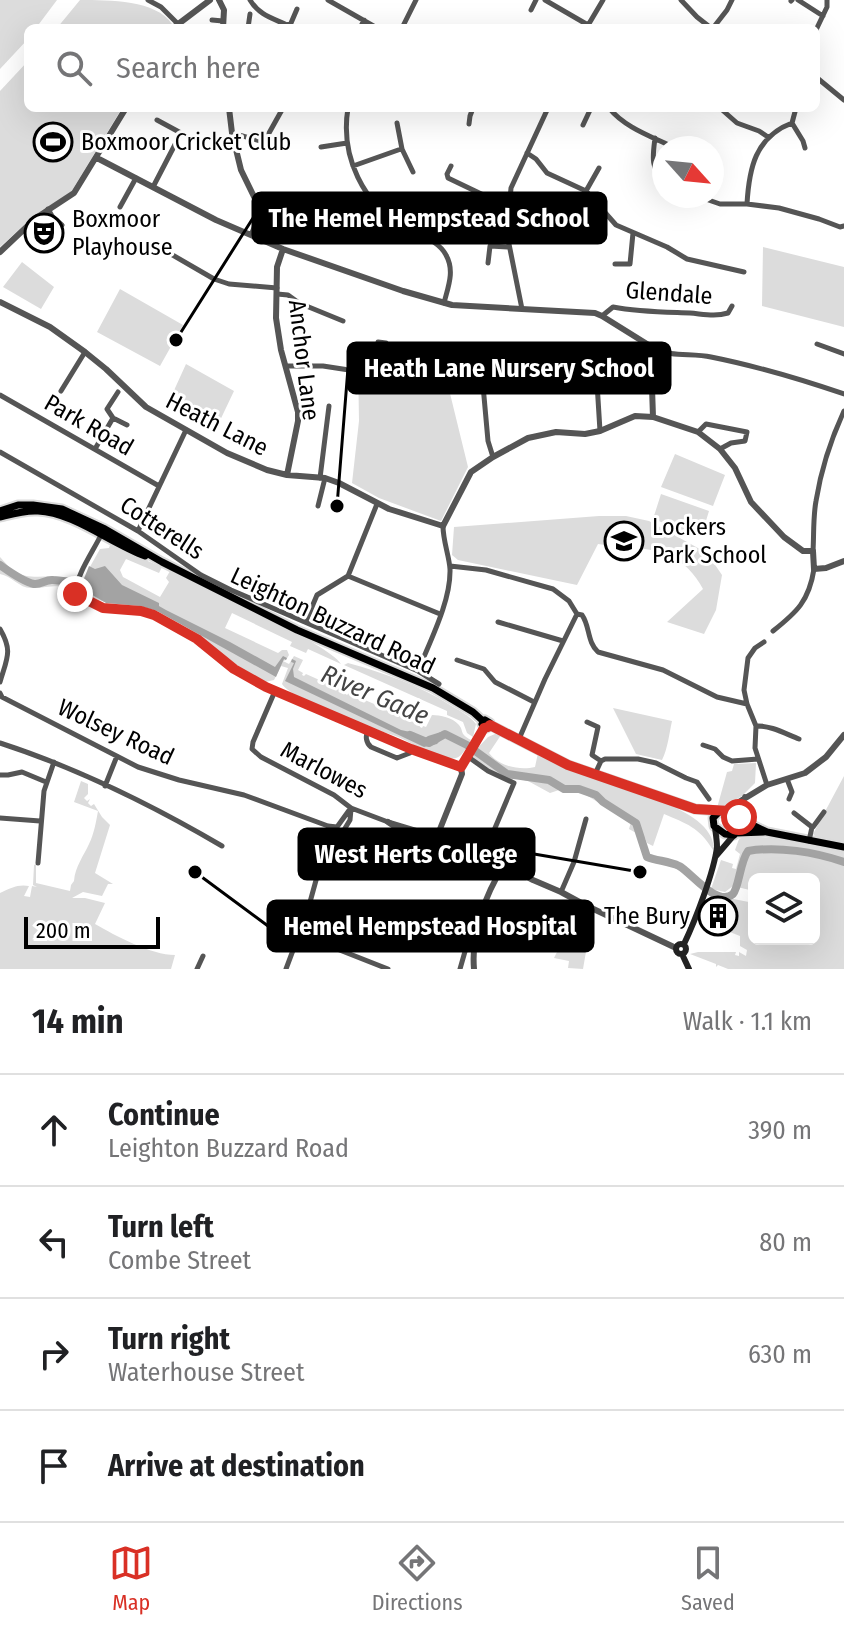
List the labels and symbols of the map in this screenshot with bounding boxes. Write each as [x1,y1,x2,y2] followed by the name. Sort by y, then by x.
[32,121,74,163] sports icon: Boxmoor Cricket Club
[81,128,291,156] place label: Boxmoor Cricket Club
[652,136,724,208] north arrow
[253,193,606,243] callout: The Hemel Hempstead School
[269,203,590,234] text: The Hemel Hempstead School
[72,205,173,261] place label: Boxmoor Playhouse
[23,212,65,254] theatre icon: Boxmoor Playhouse
[625,276,713,310] street label: Glendale
[283,298,325,422] street label: Anchor Lane
[348,343,670,393] callout: Heath Lane Nursery School
[364,353,655,384] text: Heath Lane Nursery School
[161,386,273,462] street label: Heath Lane
[40,388,138,462] street label: Park Road
[115,491,209,565] street label: Cotterells
[652,513,767,569] place label: Lockers Park School
[603,520,645,562] school or university icon: Lockers Park School
[226,561,440,681] street label: Leighton Buzzard Road
[57,576,93,612] route end
[317,658,433,732] water label: River Gade
[54,693,178,771] street label: Wolsey Road
[276,736,372,804] street label: Marlowes
[721,799,757,835] route start
[299,829,534,879] callout: West Herts College
[314,839,518,870] text: West Herts College
[697,895,739,937] building icon: The Bury
[268,901,593,951] callout: Hemel Hempstead Hospital
[604,902,690,930] place label: The Bury
[283,911,577,942] text: Hemel Hempstead Hospital
[24,913,160,949] scale bar

